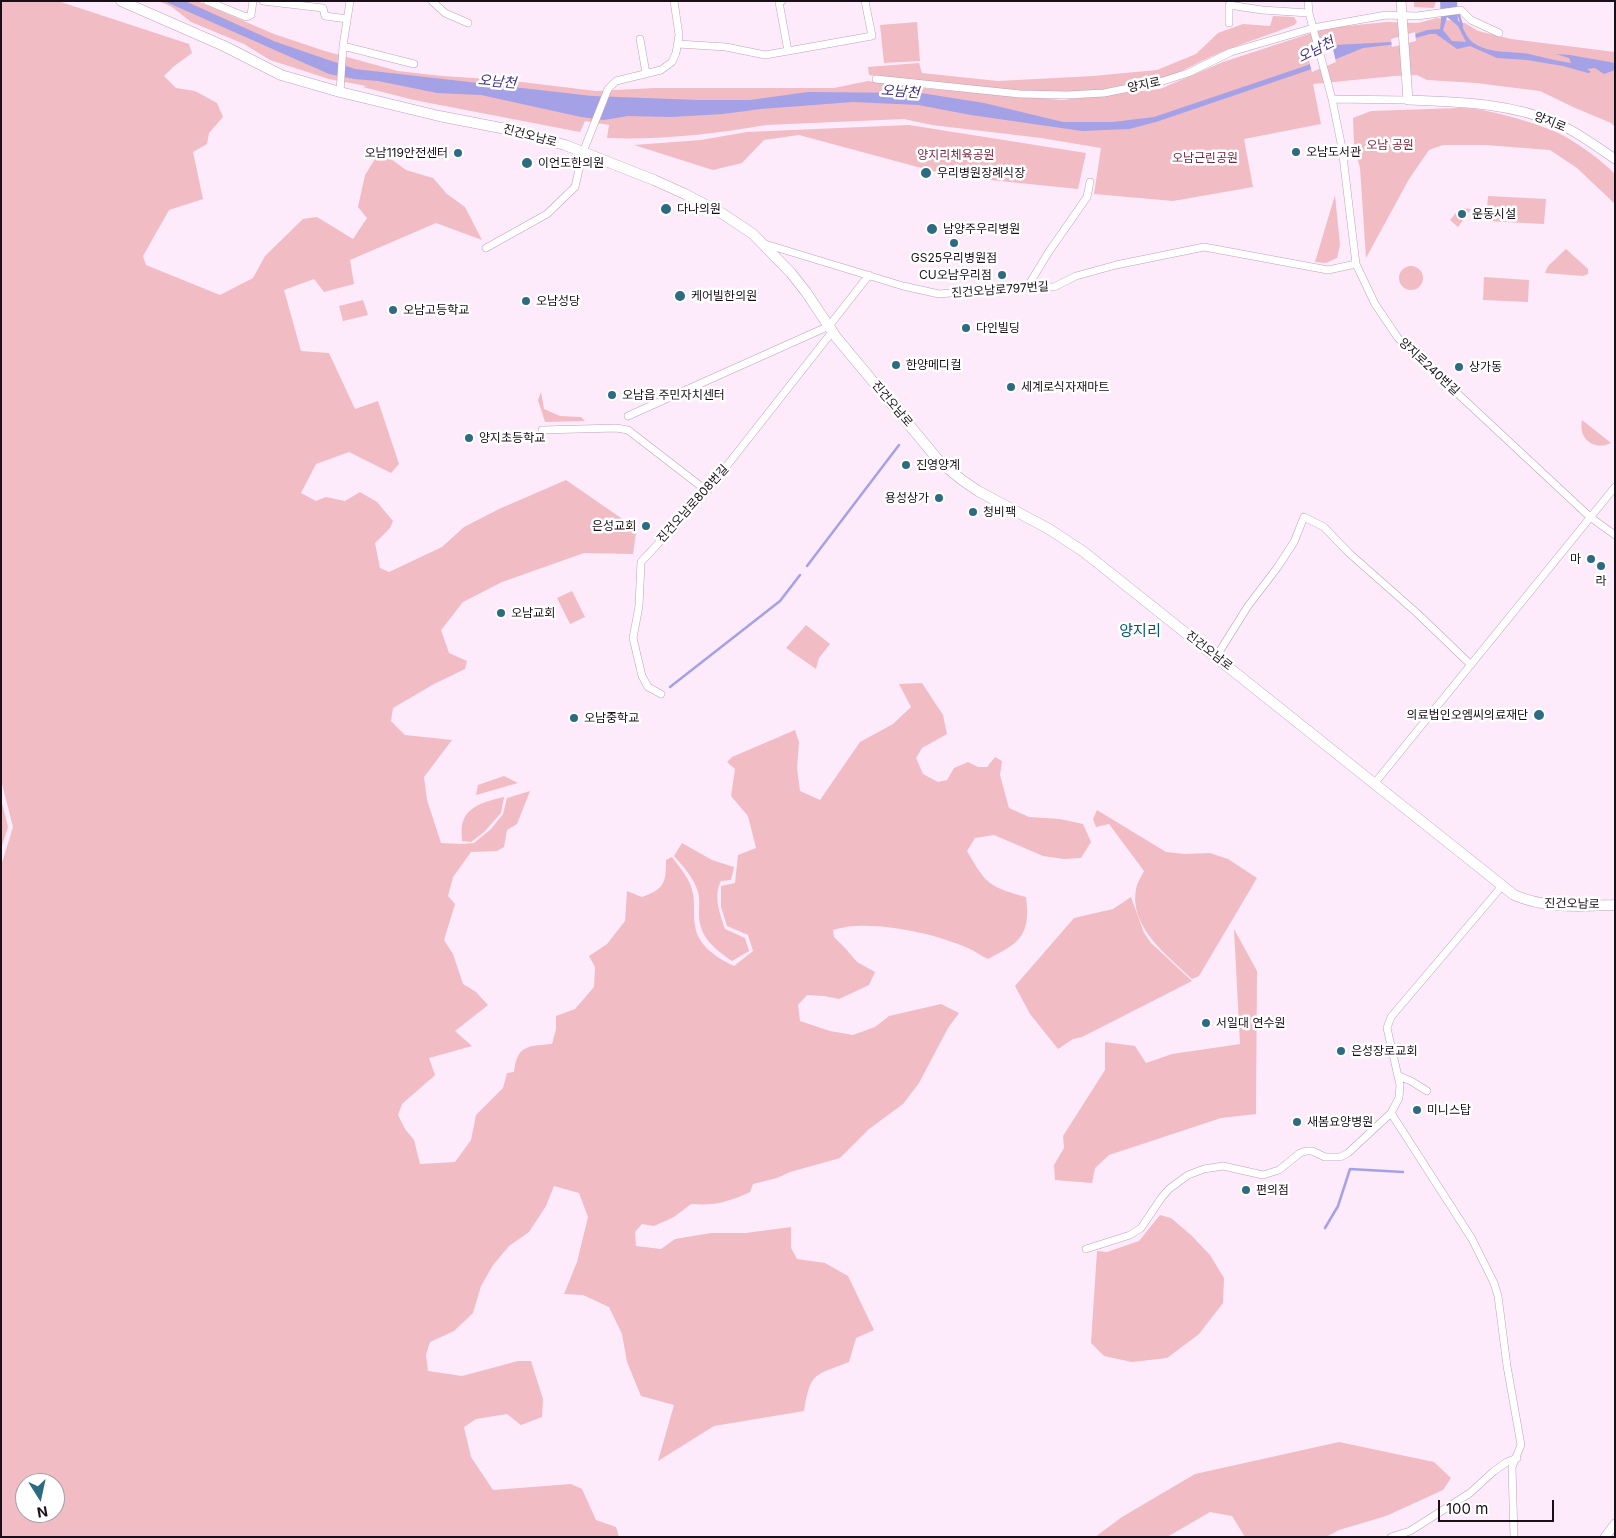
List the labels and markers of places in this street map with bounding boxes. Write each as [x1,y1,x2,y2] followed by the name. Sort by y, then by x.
[1306,145,1361,159] place label: 오남도서관
[365,146,448,160] place label: 오남119안전센터
[1290,146,1302,158] marker: 오남도서관
[452,147,464,159] marker: 오남119안전센터
[520,156,534,170] marker: 이언도한의원
[538,156,604,170] place label: 이언도한의원
[919,166,933,180] marker: 우리병원장례식장
[937,166,1025,180] place label: 우리병원장례식장
[659,202,673,216] marker: 다나의원
[677,202,721,216] place label: 다나의원
[1472,207,1516,221] place label: 운동시설
[1456,208,1468,220] marker: 운동시설
[925,222,939,236] marker: 남양주우리병원
[943,222,1020,236] place label: 남양주우리병원
[948,237,960,249] marker: GS25우리병원점
[911,251,997,265] place label: GS25우리병원점
[919,268,992,282] place label: CU오남우리점
[996,269,1008,281] marker: CU오남우리점
[673,289,687,303] marker: 케어빌한의원
[691,289,757,303] place label: 케어빌한의원
[536,294,580,308] place label: 오남성당
[520,295,532,307] marker: 오남성당
[403,303,469,317] place label: 오남고등학교
[387,304,399,316] marker: 오남고등학교
[976,321,1020,335] place label: 다인빌딩
[960,322,972,334] marker: 다인빌딩
[906,358,961,372] place label: 한양메디컬
[890,359,902,371] marker: 한양메디컬
[1469,360,1502,374] place label: 상가동
[1453,361,1465,373] marker: 상가동
[1021,380,1109,394] place label: 세계로식자재마트
[1005,381,1017,393] marker: 세계로식자재마트
[622,388,725,402] place label: 오남읍 주민자치센터
[606,389,618,401] marker: 오남읍 주민자치센터
[479,431,545,445] place label: 양지초등학교
[463,432,475,444] marker: 양지초등학교
[916,458,960,472] place label: 진영양계
[900,459,912,471] marker: 진영양계
[885,491,929,505] place label: 용성상가
[933,492,945,504] marker: 용성상가
[983,505,1016,519] place label: 청비팩
[967,506,979,518] marker: 청비팩
[592,519,636,533] place label: 은성교회
[640,520,652,532] marker: 은성교회
[1570,552,1581,566] place label: 마
[1585,553,1597,565] marker: 마
[1595,560,1607,572] marker: 라
[1595,574,1607,588] place label: 라
[511,606,555,620] place label: 오남교회
[495,607,507,619] marker: 오남교회
[1407,708,1528,722] place label: 의료법인오엠씨의료재단
[1532,708,1546,722] marker: 의료법인오엠씨의료재단
[584,711,639,725] place label: 오남중학교
[568,712,580,724] marker: 오남중학교
[1216,1016,1286,1030] place label: 서일대 연수원
[1200,1017,1212,1029] marker: 서일대 연수원
[1351,1044,1417,1058] place label: 은성장로교회
[1335,1045,1347,1057] marker: 은성장로교회
[1427,1103,1471,1117] place label: 미니스탑
[1411,1104,1423,1116] marker: 미니스탑
[1307,1115,1373,1129] place label: 새봄요양병원
[1291,1116,1303,1128] marker: 새봄요양병원
[1256,1183,1289,1197] place label: 편의점
[1240,1184,1252,1196] marker: 편의점

